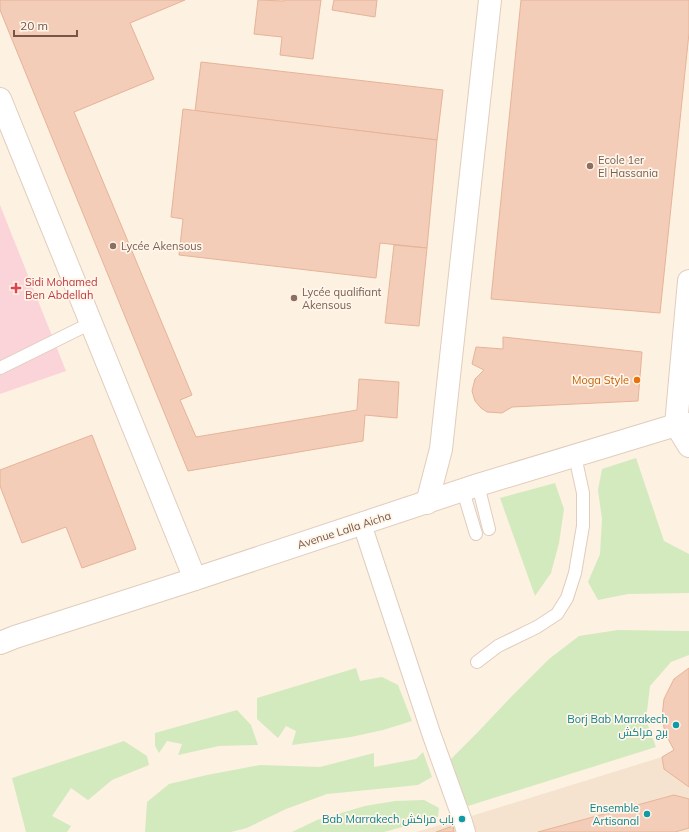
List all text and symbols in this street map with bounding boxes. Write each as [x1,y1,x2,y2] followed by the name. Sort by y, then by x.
[14,12,77,38] scale bar
[20,18,48,33] text: 20 m
[598,153,658,180] place label: Ecole 1er El Hassania
[585,161,595,171] marker: Ecole 1er El Hassania
[121,239,202,253] place label: Lycée Akensous
[108,241,118,251] marker: Lycée Akensous
[25,275,98,302] place label: Sidi Mohamed Ben Abdellah
[10,282,22,294] marker: Sidi Mohamed Ben Abdellah
[302,285,382,312] place label: Lycée qualifiant Akensous
[289,293,299,303] marker: Lycée qualifiant Akensous
[572,373,629,387] place label: Moga Style
[632,375,642,385] marker: Moga Style
[295,508,393,552] street label: Avenue Lalla Aicha
[567,712,668,740] place label: Borj Bab Marrakech برج مراكش
[671,720,681,730] marker: Borj Bab Marrakech برج مراكش
[590,801,639,828] place label: Ensemble Artisanal
[642,809,652,819] marker: Ensemble Artisanal
[322,812,454,826] place label: Bab Marrakech باب مراكش
[457,814,467,824] marker: Bab Marrakech باب مراكش

